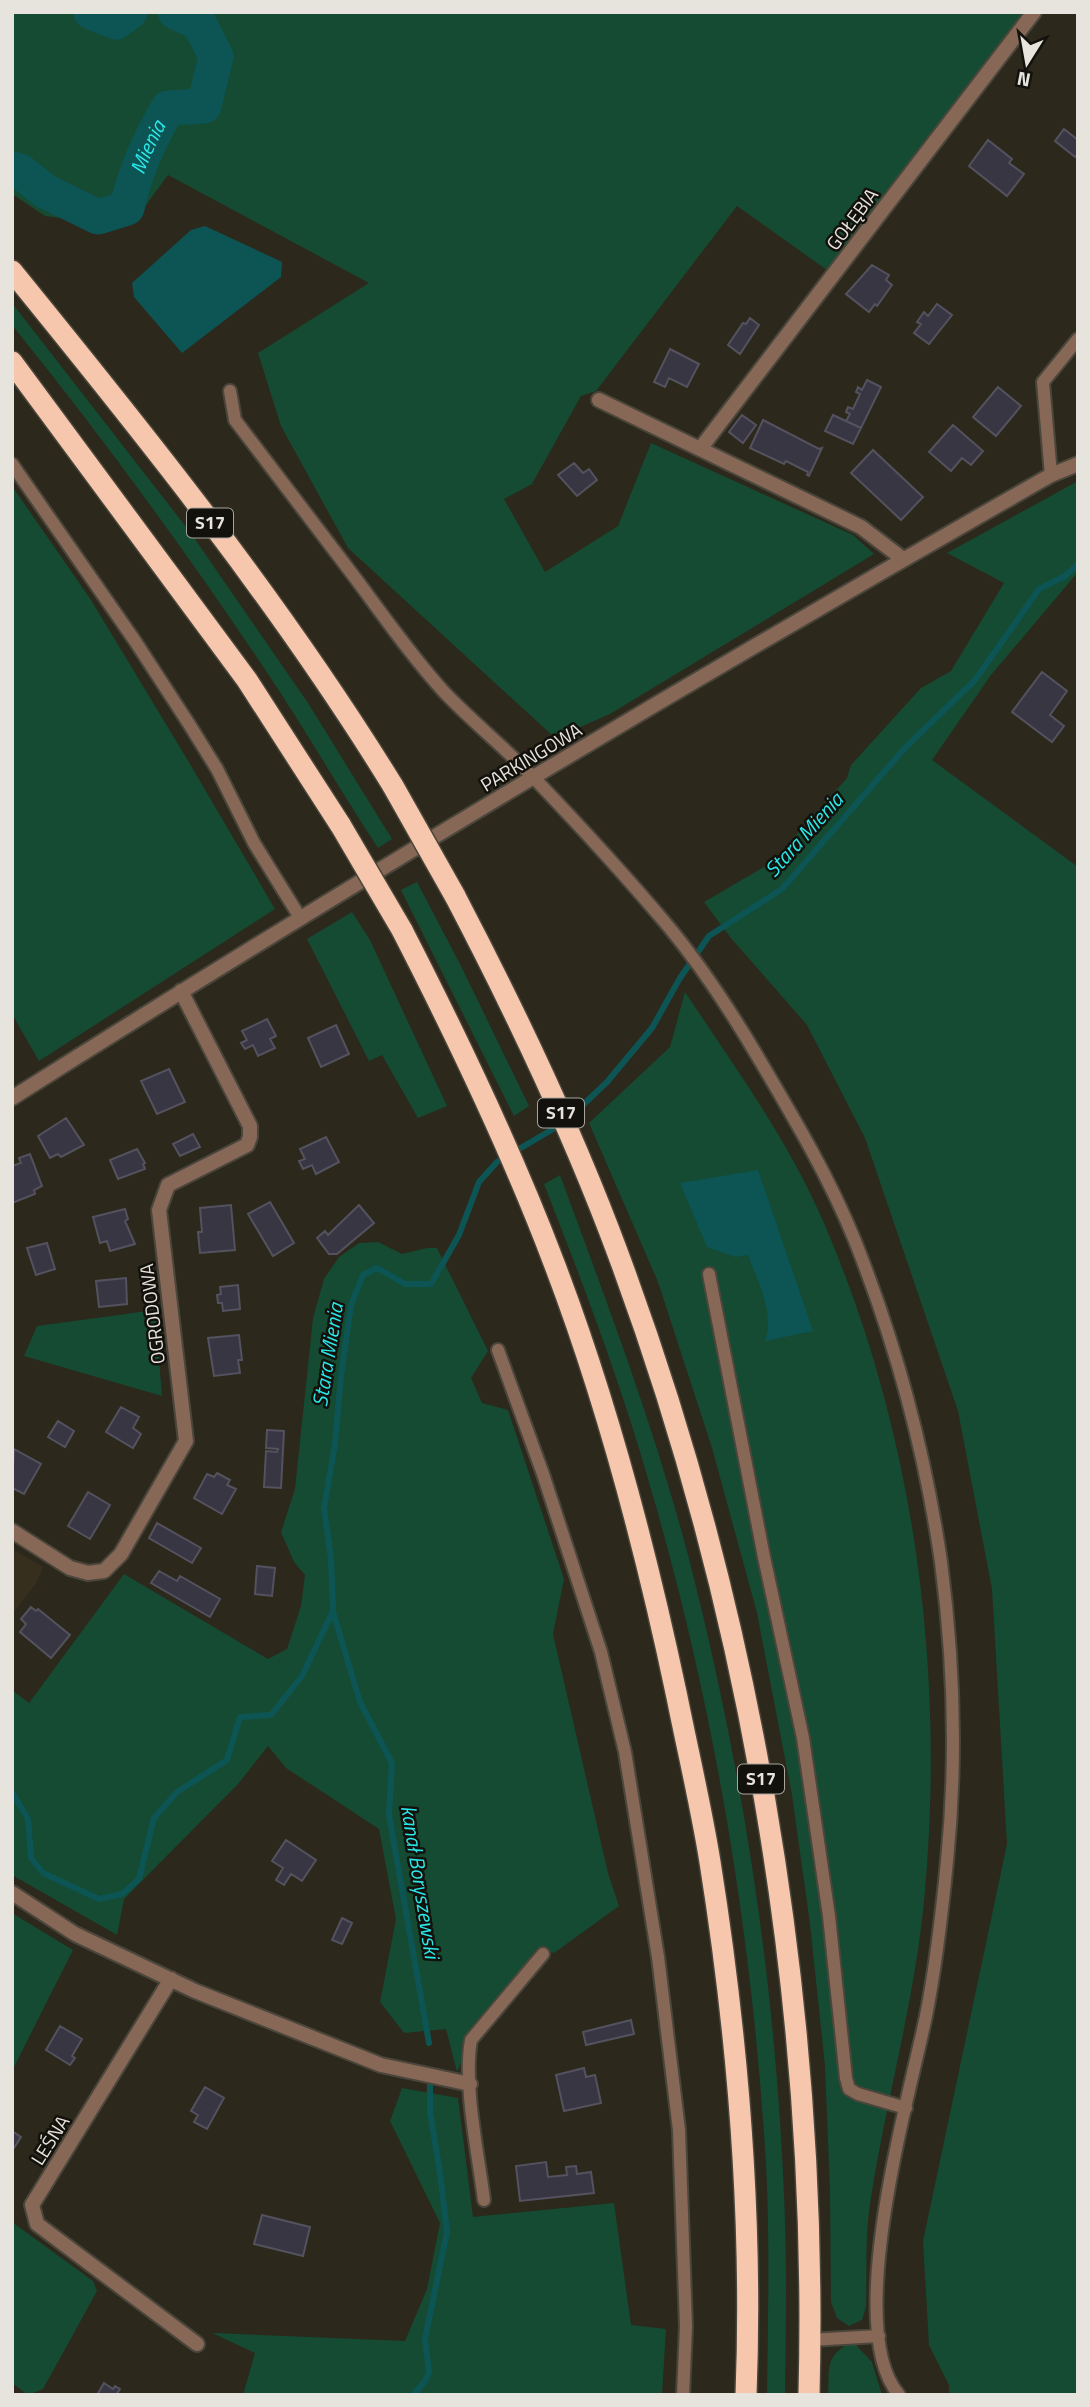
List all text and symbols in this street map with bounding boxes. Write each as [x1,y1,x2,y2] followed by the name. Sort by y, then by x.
[992,28,1062,98] north arrow
[1014,65,1033,96] text: N
[121,113,174,178] water label: Mienia
[818,181,885,256] street label: GOŁĘBIA
[187,508,233,538] road number: S17
[474,715,587,798] street label: PARKINGOWA
[756,784,851,884] water label: Stara Mienia
[538,1098,584,1128] road number: S17
[131,1262,172,1366] street label: OGRODOWA
[303,1299,351,1409] water label: Stara Mienia
[738,1764,784,1794] road number: S17
[393,1803,449,1963] water label: kanał Boryszewski
[23,2109,76,2170] street label: LEŚNA

